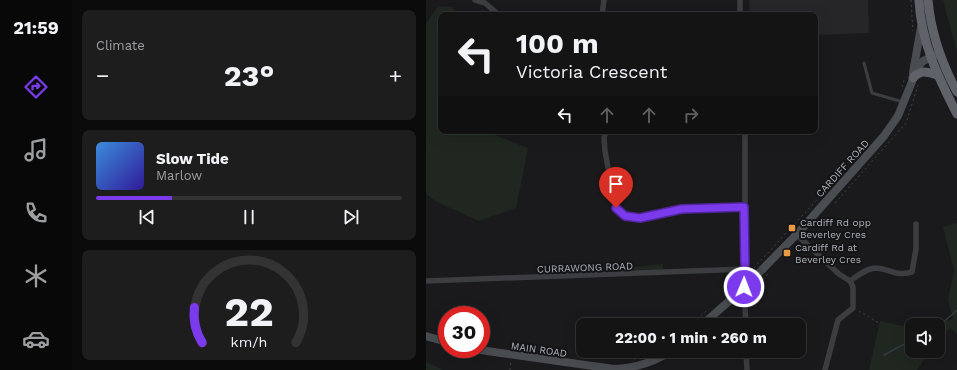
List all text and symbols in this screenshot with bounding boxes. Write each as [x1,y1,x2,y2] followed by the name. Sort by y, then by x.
[13,17,59,38] text: 21:59
[516,27,599,60] text: 100 m
[450,28,502,80] icon: left
[96,38,145,53] text: Climate
[224,58,274,93] text: 23°
[516,61,667,82] text: Victoria Crescent
[96,63,109,88] text: −
[389,63,402,88] text: +
[22,73,50,101] icon: directions
[554,104,576,126] icon: left
[596,104,618,126] icon: ahead
[638,104,660,126] icon: ahead
[680,104,702,126] icon: right
[22,136,50,164] icon: music
[814,137,871,199] street label: CARDIFF ROAD
[156,150,229,168] text: Slow Tide
[599,167,633,208] pin
[156,168,202,183] text: Marlow
[605,173,627,195] icon: arrive
[22,199,50,227] icon: phone
[136,206,158,228] icon: previous
[238,206,260,228] icon: pause
[340,206,362,228] icon: next
[800,217,871,240] place label: Cardiff Rd opp Beverley Cres
[787,223,797,233] marker: Cardiff Rd opp Beverley Cres
[795,242,861,265] place label: Cardiff Rd at Beverley Cres
[782,248,792,258] marker: Cardiff Rd at Beverley Cres
[537,260,633,275] street label: CURRAWONG ROAD
[22,262,50,290] icon: climate
[723,266,765,308] position arrow
[224,287,274,336] text: 22
[438,306,490,358] speed limit sign: 30
[905,318,945,358] map controls
[905,318,945,358] button: sound
[22,325,50,353] icon: car
[615,329,767,347] text: 22:00 · 1 min · 260 m
[231,334,267,350] text: km/h
[510,340,568,359] street label: MAIN ROAD

